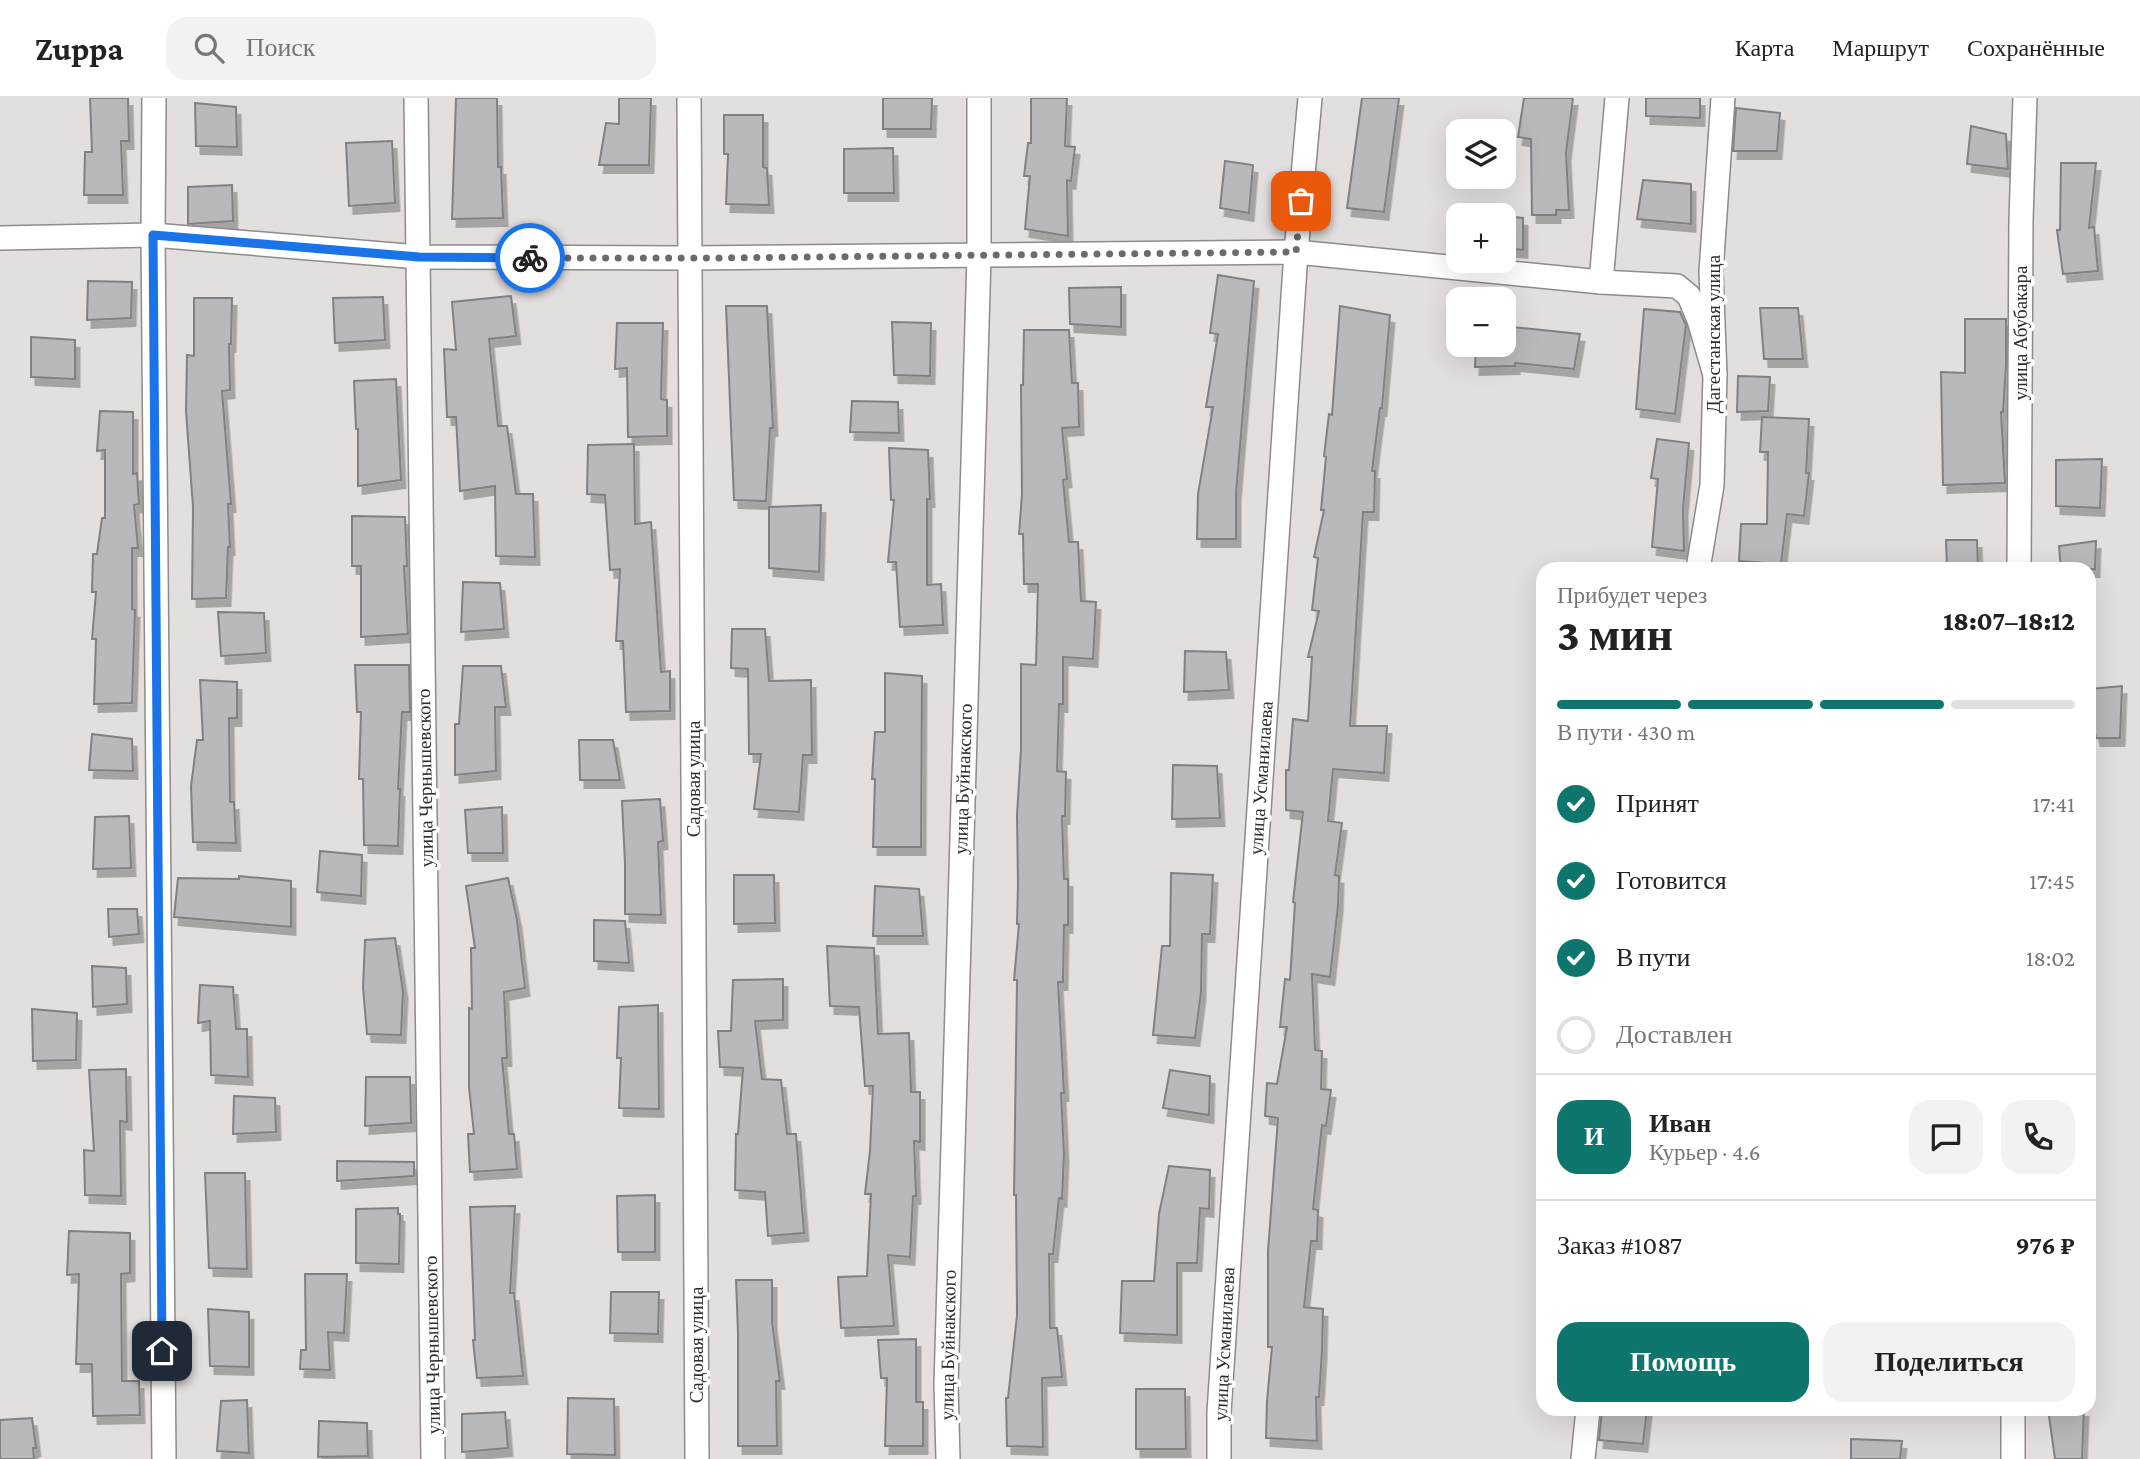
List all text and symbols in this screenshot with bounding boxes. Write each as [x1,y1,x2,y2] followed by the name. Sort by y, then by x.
[166,17,656,80] search box
[190,29,228,67] icon: search
[35,30,124,67] text: Zuppa
[246,33,316,62] text: Поиск
[1735,34,1794,61] text: Карта
[1832,34,1929,61] text: Маршрут
[1967,34,2105,61] text: Сохранённые
[1446,119,1516,357] map controls
[1446,119,1516,189] button: layers
[1271,171,1331,231] pin
[1282,182,1320,220] icon: bag
[1446,203,1516,273] button: +
[495,223,565,293] courier
[511,239,549,277] icon: bike
[1703,254,1724,413] street label: Дагестанская улица
[2010,265,2031,400] street label: улица Абубакара
[1446,287,1516,357] button: −
[1557,582,1707,608] text: Прибудет через
[1943,607,2075,636] text: 18:07–18:12
[1557,609,1673,660] text: 3 мин
[413,689,437,867] street label: улица Чернышевского
[1245,700,1277,856] street label: улица Усманилаева
[950,703,976,855] street label: улица Буйнакского
[1557,719,1695,745] text: В пути · 430 m
[683,720,704,837] street label: Садовая улица
[1557,785,1595,823] icon: check
[1616,789,1699,818] text: Принят
[2032,791,2075,817] text: 17:41
[1557,862,1595,900] icon: check
[1616,866,1727,895] text: Готовится
[2029,868,2075,894] text: 17:45
[1557,939,1595,977] icon: check
[1616,943,1690,972] text: В пути
[2026,945,2075,971] text: 18:02
[1616,1020,1733,1049] text: Доставлен
[1909,1100,1983,1174] button: chat
[2001,1100,2075,1174] button: phone
[1649,1109,1711,1138] text: Иван
[1584,1122,1604,1151] text: И
[1649,1139,1760,1165] text: Курьер · 4.6
[1557,1231,1682,1260] text: Заказ #1087
[2016,1231,2075,1260] text: 976 ₽
[420,1256,444,1434] street label: улица Чернышевского
[1209,1266,1239,1422] street label: улица Усманилаева
[936,1269,960,1421] street label: улица Буйнакского
[686,1286,707,1403] street label: Садовая улица
[132,1321,192,1381] pin
[1557,1322,1809,1402] button: Помощь
[1823,1322,2075,1402] button: Поделиться
[143,1332,181,1370] icon: home

